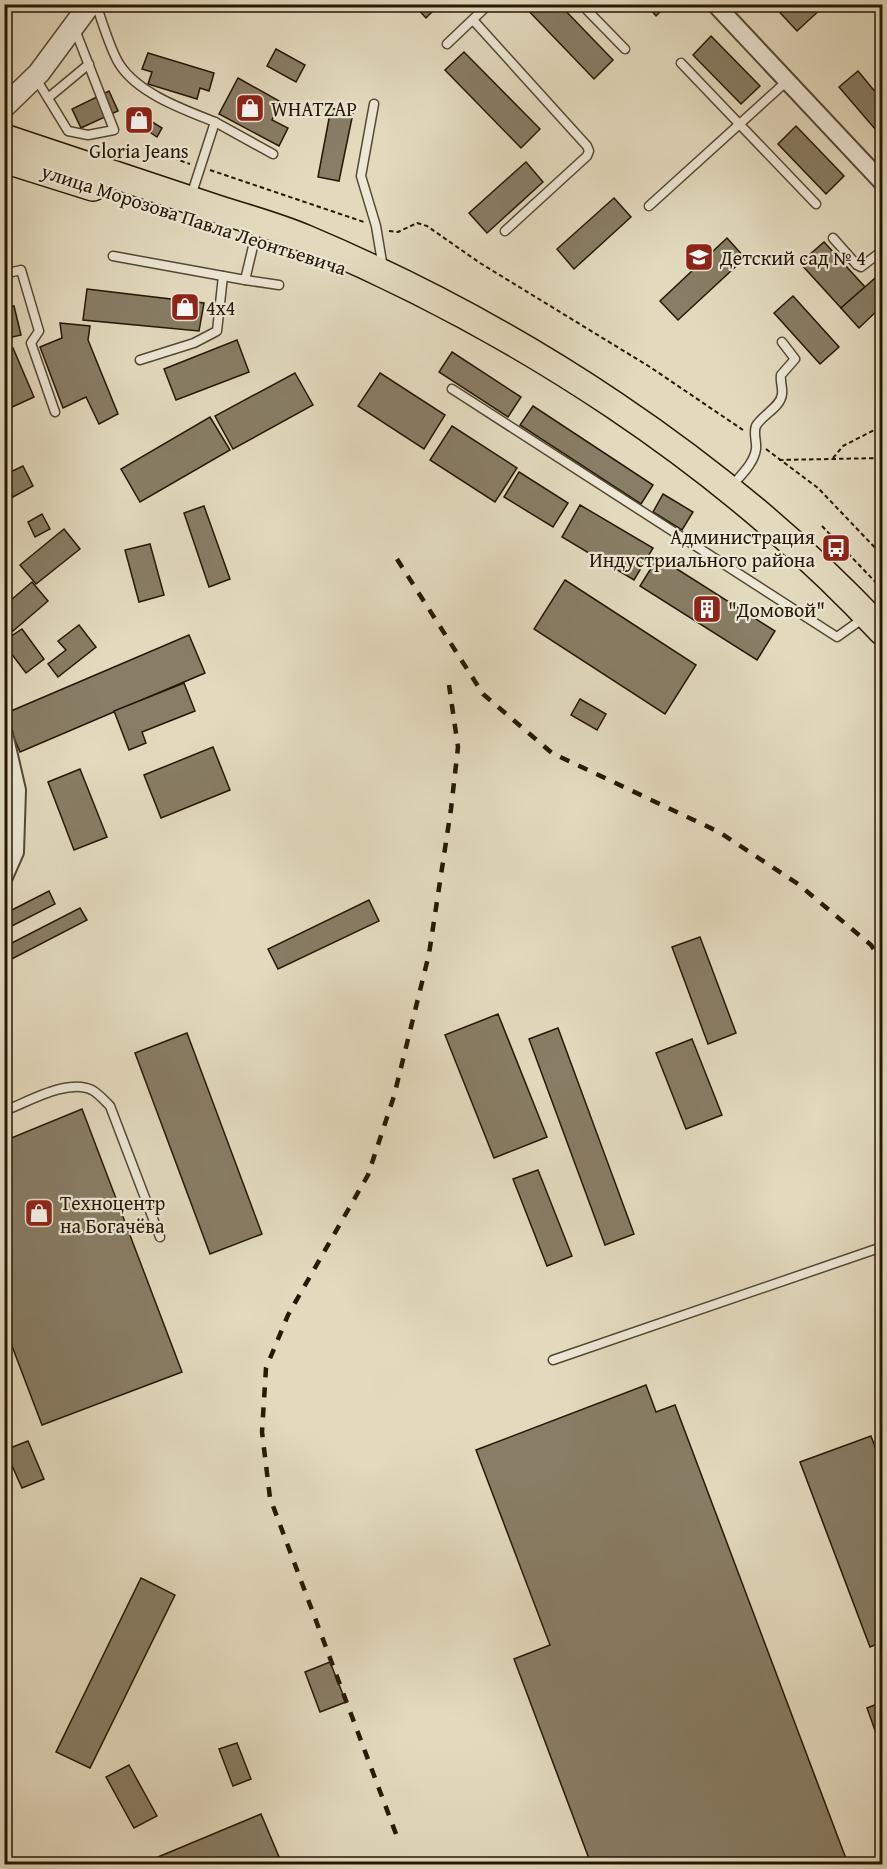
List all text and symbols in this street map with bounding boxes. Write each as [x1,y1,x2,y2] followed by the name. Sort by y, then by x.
[234,92,266,124] shop icon: WHATZAP
[271,94,357,123] place label: WHATZAP
[123,104,155,136] shop icon: Gloria Jeans
[89,136,189,165] place label: Gloria Jeans
[37,156,351,282] street label: улица Морозова Павла Леонтьевича
[683,241,715,273] school or university icon: Детский сад № 4
[719,243,866,272] place label: Детский сад № 4
[169,291,201,323] shop icon: 4х4
[206,293,235,322] place label: 4х4
[589,522,815,574] place label: Администрация Индустриального района
[820,532,852,564] bus stop icon: Администрация Индустриального района
[691,593,723,625] building icon: "Домовой"
[728,595,825,624] place label: "Домовой"
[60,1188,166,1240] place label: Техноцентр на Богачёва
[23,1197,55,1229] shop icon: Техноцентр на Богачёва

